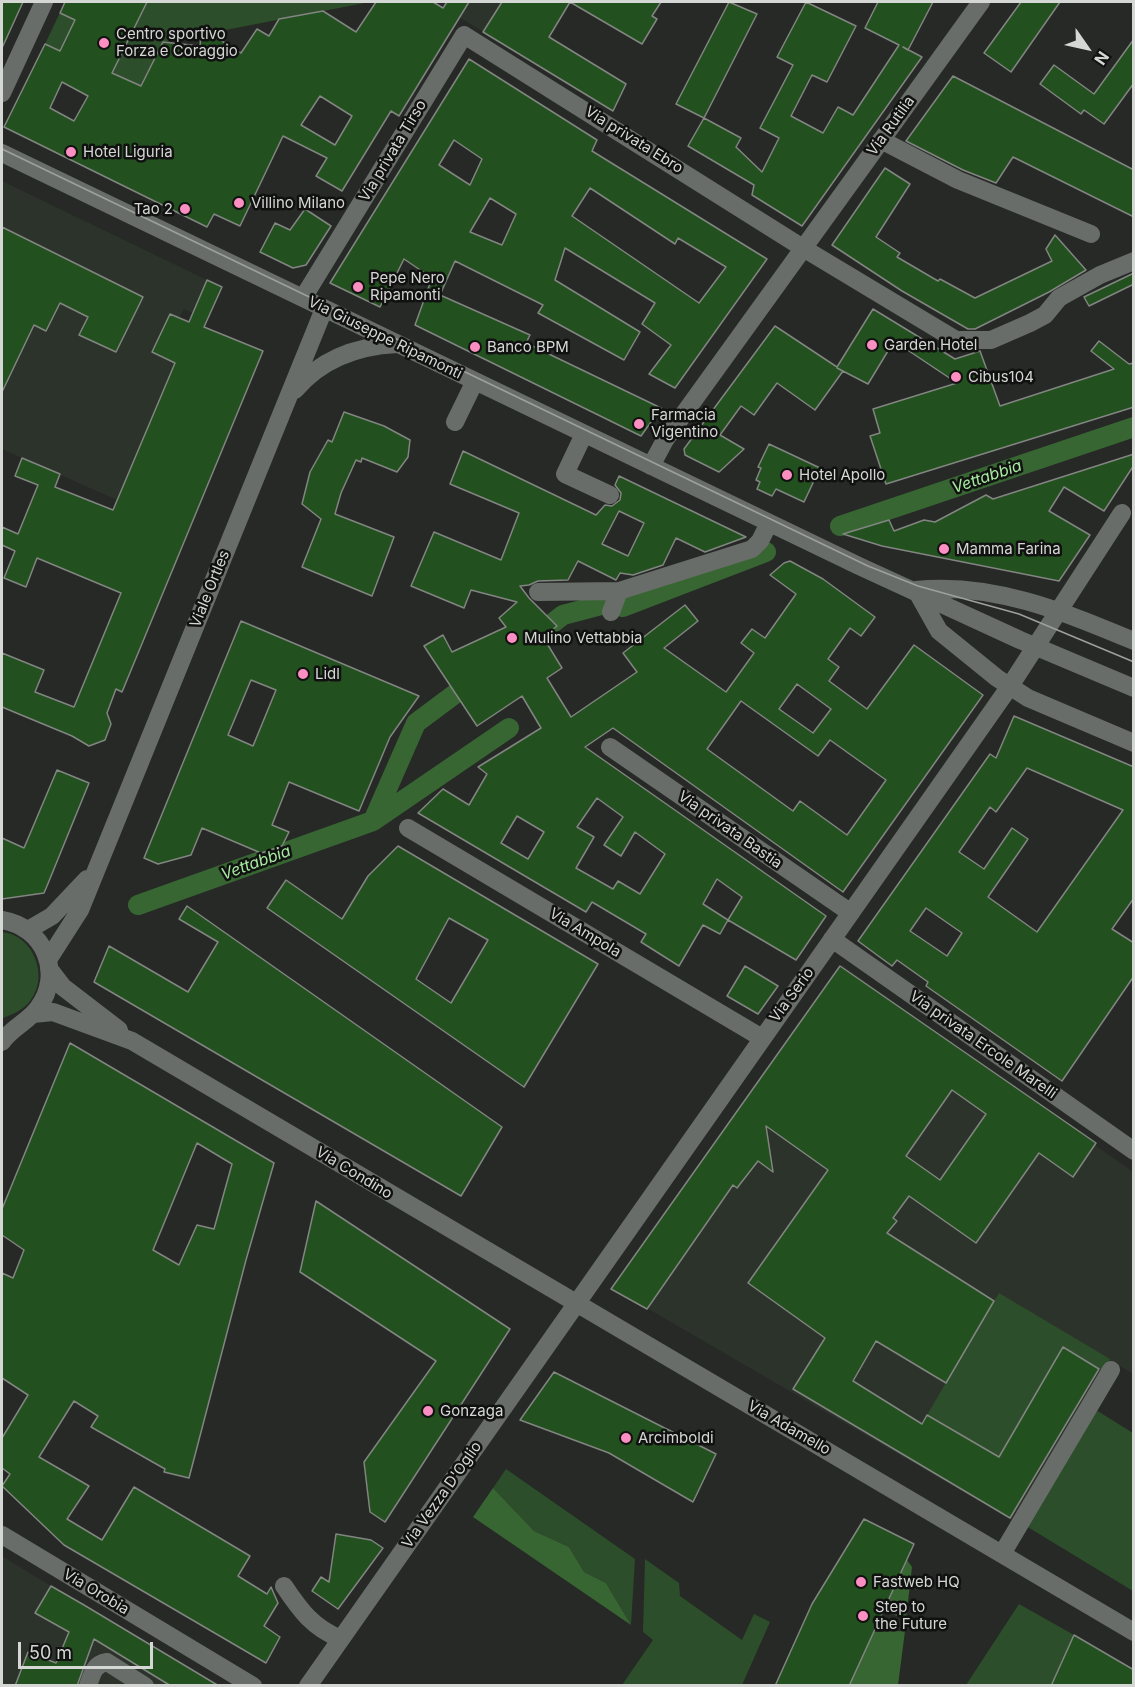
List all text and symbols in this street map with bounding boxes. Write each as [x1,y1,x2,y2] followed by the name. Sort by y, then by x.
[1057,18,1117,78] north arrow
[116,25,238,60] place label: Centro sportivo Forza e Coraggio
[97,36,111,50] marker: Centro sportivo Forza e Coraggio
[1090,47,1114,69] text: N
[863,93,919,159] street label: Via Rutilia
[356,97,430,205] street label: Via privata Tirso
[582,103,686,177] street label: Via privata Ebro
[83,143,173,161] place label: Hotel Liguria
[64,145,78,159] marker: Hotel Liguria
[251,194,345,212] place label: Villino Milano
[232,196,246,210] marker: Villino Milano
[134,200,173,218] place label: Tao 2
[178,202,192,216] marker: Tao 2
[370,269,445,304] place label: Pepe Nero Ripamonti
[351,280,365,294] marker: Pepe Nero Ripamonti
[305,293,465,383] street label: Via Giuseppe Ripamonti
[884,336,977,354] place label: Garden Hotel
[487,338,569,356] place label: Banco BPM
[865,338,879,352] marker: Garden Hotel
[468,340,482,354] marker: Banco BPM
[968,368,1034,386] place label: Cibus104
[949,370,963,384] marker: Cibus104
[651,406,718,441] place label: Farmacia Vigentino
[632,417,646,431] marker: Farmacia Vigentino
[950,456,1024,498] water label: Vettabbia
[799,466,885,484] place label: Hotel Apollo
[780,468,794,482] marker: Hotel Apollo
[956,540,1061,558] place label: Mamma Farina
[937,542,951,556] marker: Mamma Farina
[186,548,234,630] street label: Viale Ortles
[524,629,642,647] place label: Mulino Vettabbia
[505,631,519,645] marker: Mulino Vettabbia
[315,665,340,683] place label: Lidl
[296,667,310,681] marker: Lidl
[675,787,785,873] street label: Via privata Bastia
[219,842,293,884] water label: Vettabbia
[546,905,624,961] street label: Via Ampola
[766,964,818,1026] street label: Via Serio
[906,987,1060,1103] street label: Via privata Ercole Marelli
[312,1143,396,1203] street label: Via Condino
[744,1397,834,1459] street label: Via Adamello
[440,1402,503,1420] place label: Gonzaga
[421,1404,435,1418] marker: Gonzaga
[638,1429,714,1447] place label: Arcimboldi
[619,1431,633,1445] marker: Arcimboldi
[398,1438,486,1552] street label: Via Vezza D'Oglio
[60,1565,132,1619] street label: Via Orobia
[873,1573,960,1591] place label: Fastweb HQ
[854,1575,868,1589] marker: Fastweb HQ
[875,1598,947,1633] place label: Step to the Future
[856,1609,870,1623] marker: Step to the Future
[21,1630,156,1668] scale bar
[29,1642,72,1663] text: 50 m

